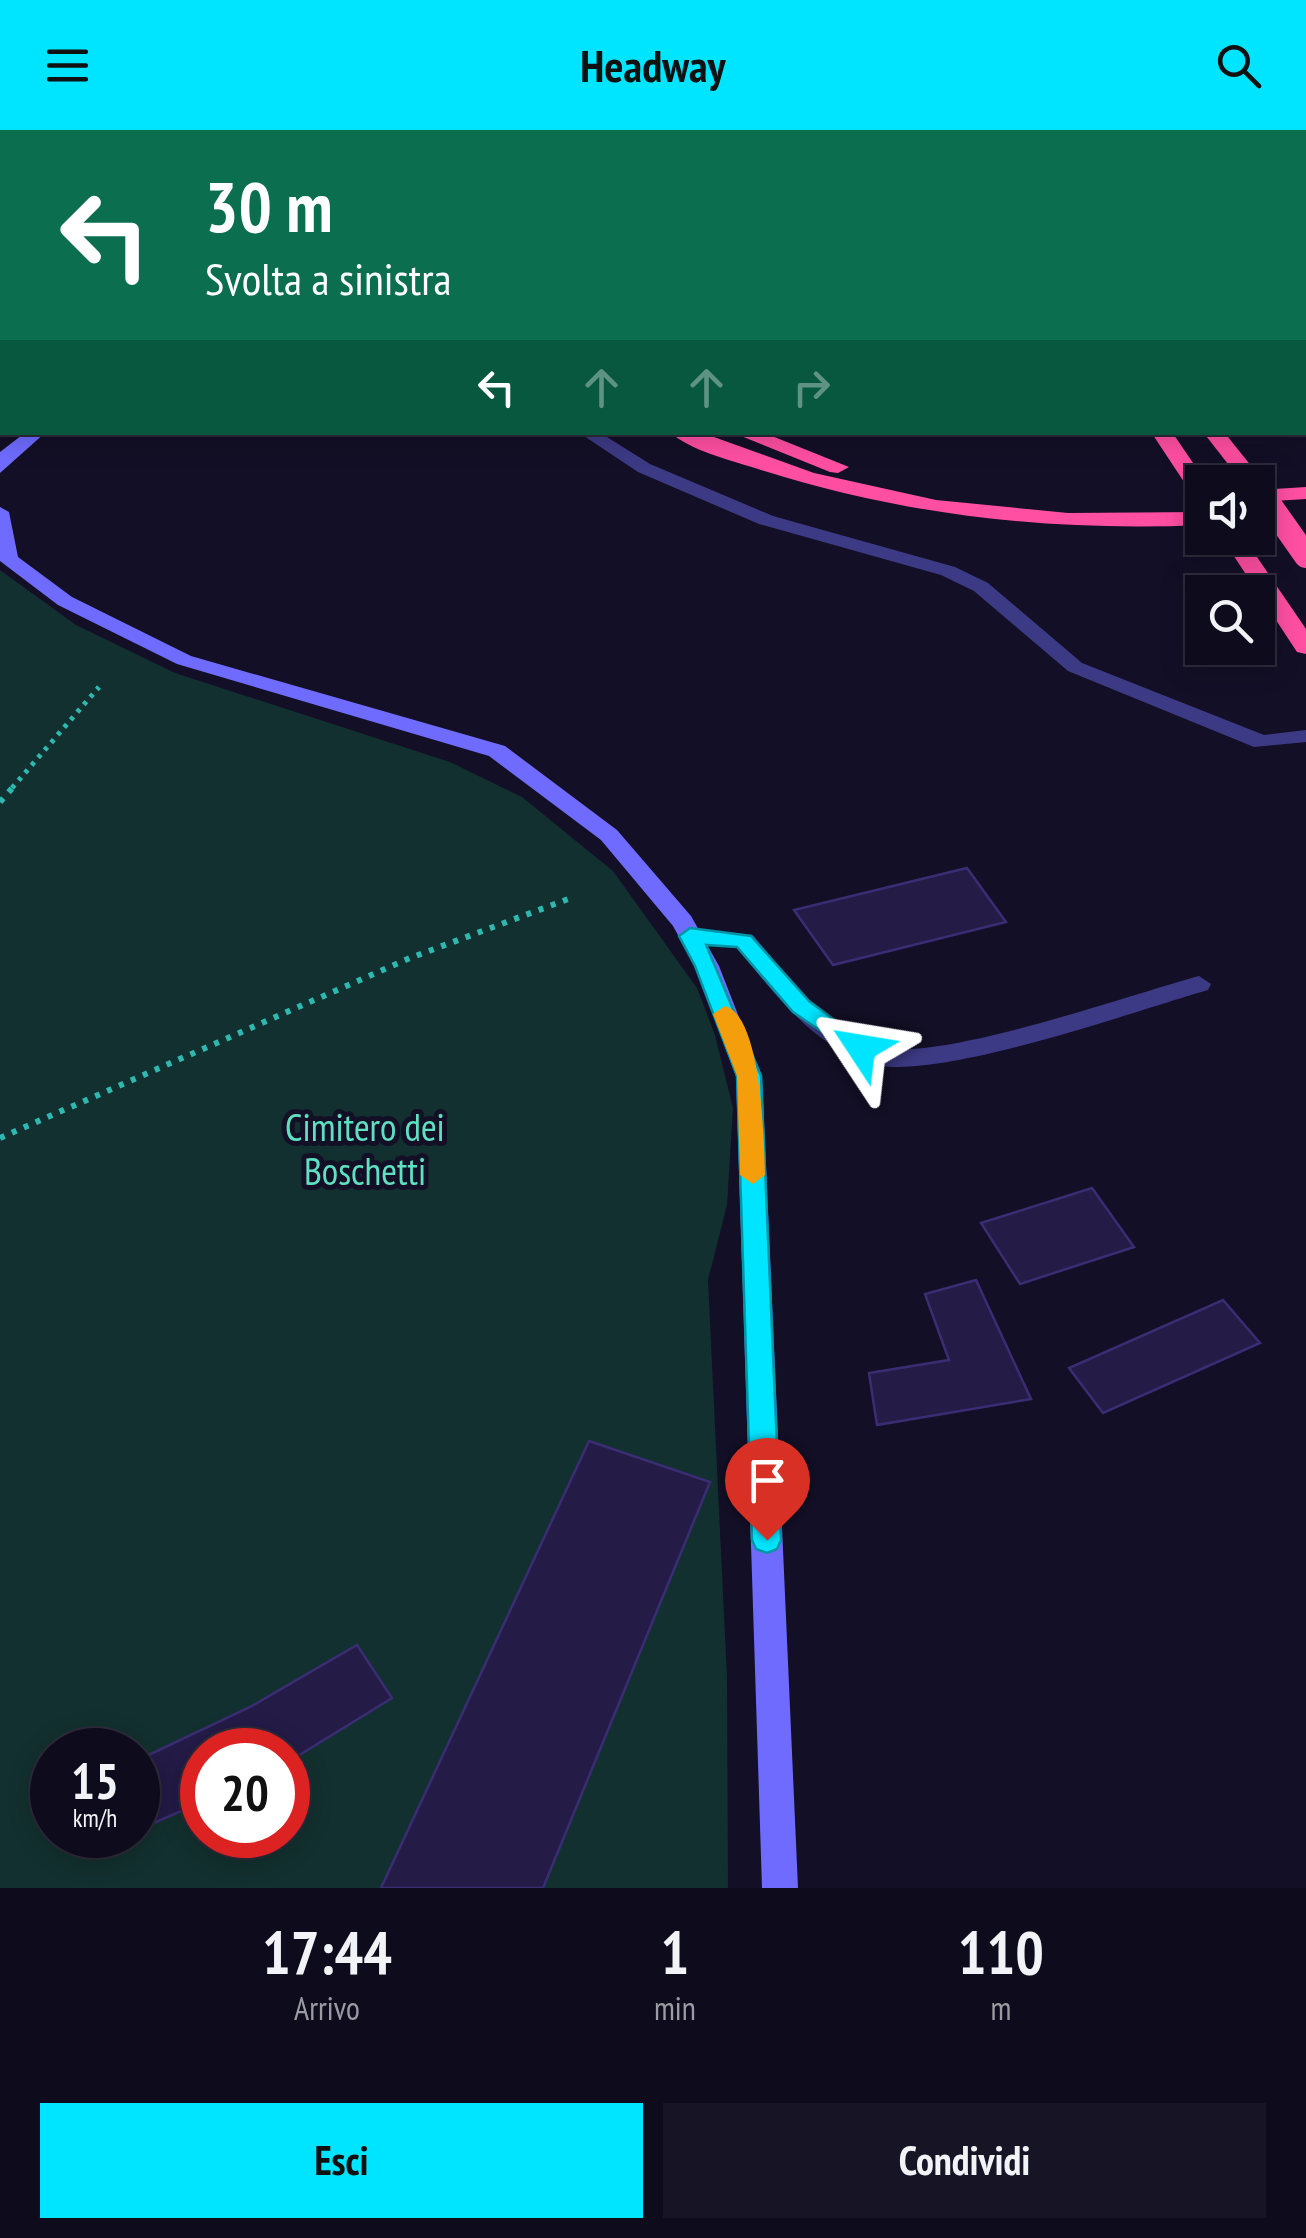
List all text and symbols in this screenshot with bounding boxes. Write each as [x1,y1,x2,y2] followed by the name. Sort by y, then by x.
[580,36,726,94] text: Headway
[40,38,95,93] icon: menu
[1211,38,1266,93] icon: search
[205,161,333,251] text: 30 m
[40,170,170,300] icon: left
[205,249,452,307] text: Svolta a sinistra
[469,360,524,415] icon: left
[574,360,629,415] icon: ahead
[679,360,734,415] icon: ahead
[784,360,839,415] icon: right
[1185,465,1275,665] map controls
[1185,465,1275,555] button: sound
[1185,575,1275,665] button: search
[809,996,913,1100] position arrow
[285,1102,445,1195] park label: Cimitero dei Boschetti
[725,1438,810,1541] pin
[740,1453,795,1508] icon: arrive
[180,1728,310,1858] speed limit sign: 20
[71,1748,119,1813] text: 15
[73,1802,117,1834] text: km/h
[262,1913,392,1991] text: 17:44
[661,1913,689,1991] text: 1
[958,1913,1044,1991] text: 110
[294,1987,360,2029] text: Arrivo
[654,1987,696,2029] text: min
[990,1987,1011,2029] text: m
[40,2103,643,2218] button: Esci
[663,2103,1266,2218] button: Condividi

